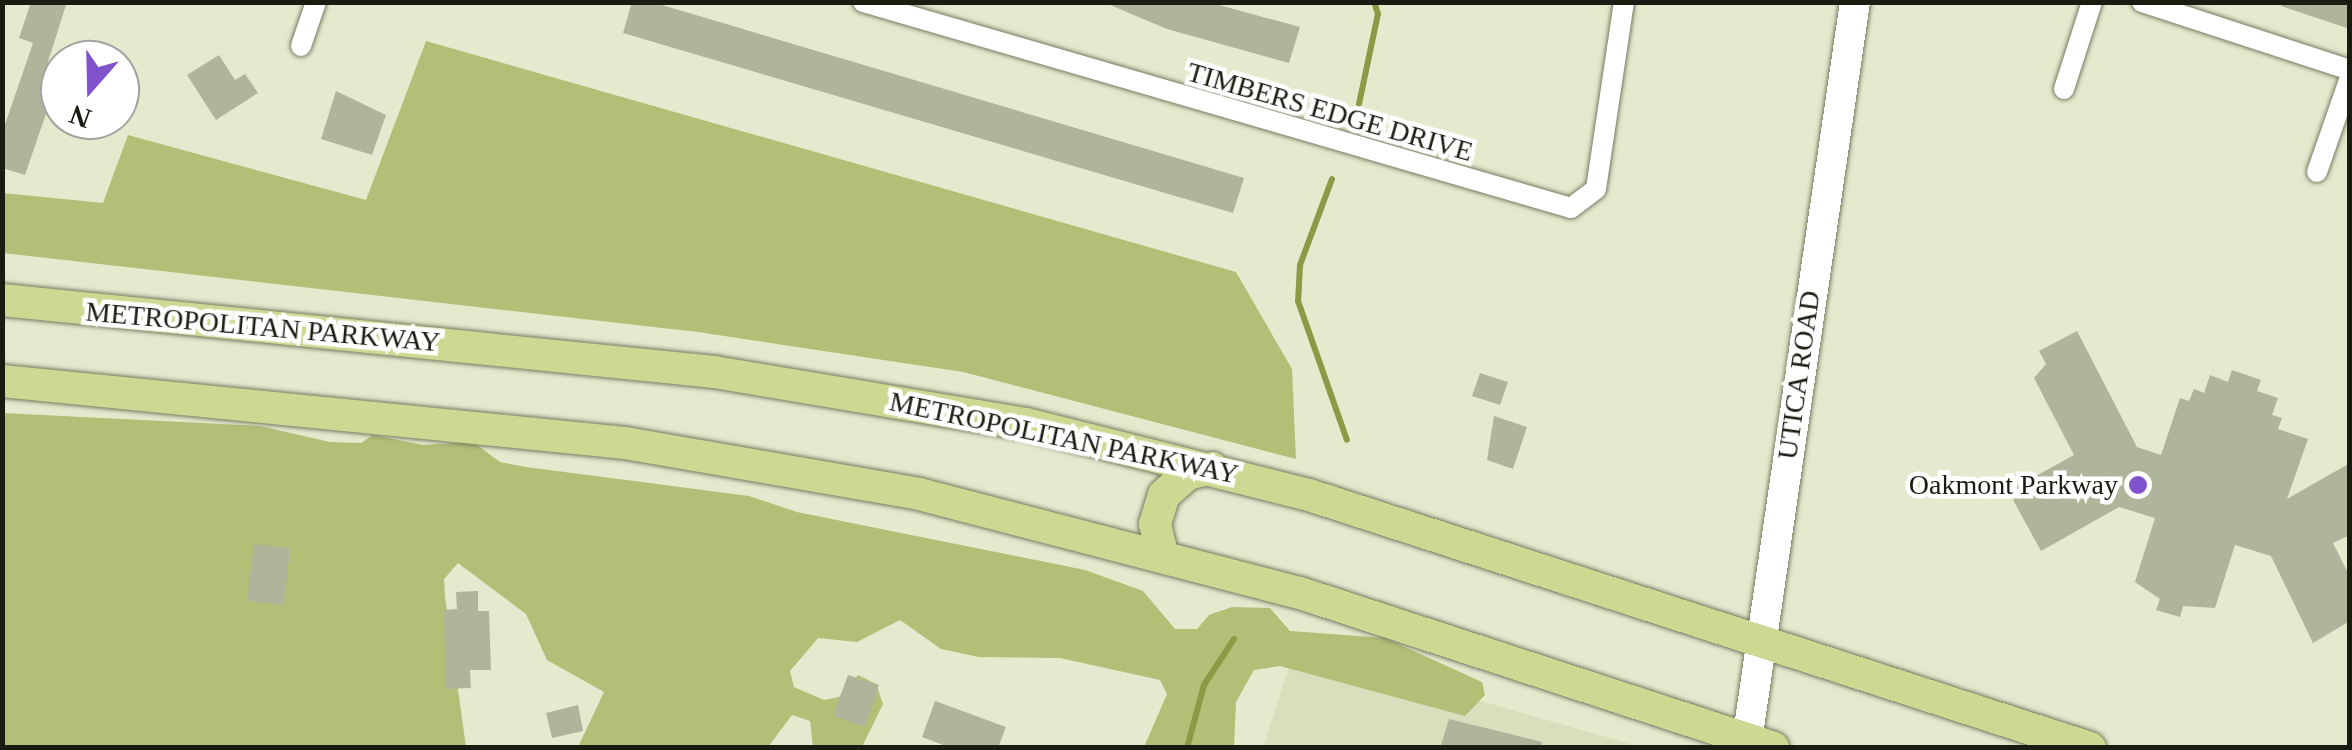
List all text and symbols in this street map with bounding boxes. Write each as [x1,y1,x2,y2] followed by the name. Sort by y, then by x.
[40,40,140,140] north arrow
[1183,55,1477,169] street label: TIMBERS EDGE DRIVE
[65,99,95,135] text: N
[1770,288,1828,462] street label: UTICA ROAD
[84,295,442,359] street label: METROPOLITAN PARKWAY
[886,385,1242,491] street label: METROPOLITAN PARKWAY
[1909,468,2118,502] place label: Oakmont Parkway
[2127,474,2149,496] marker: Oakmont Parkway

